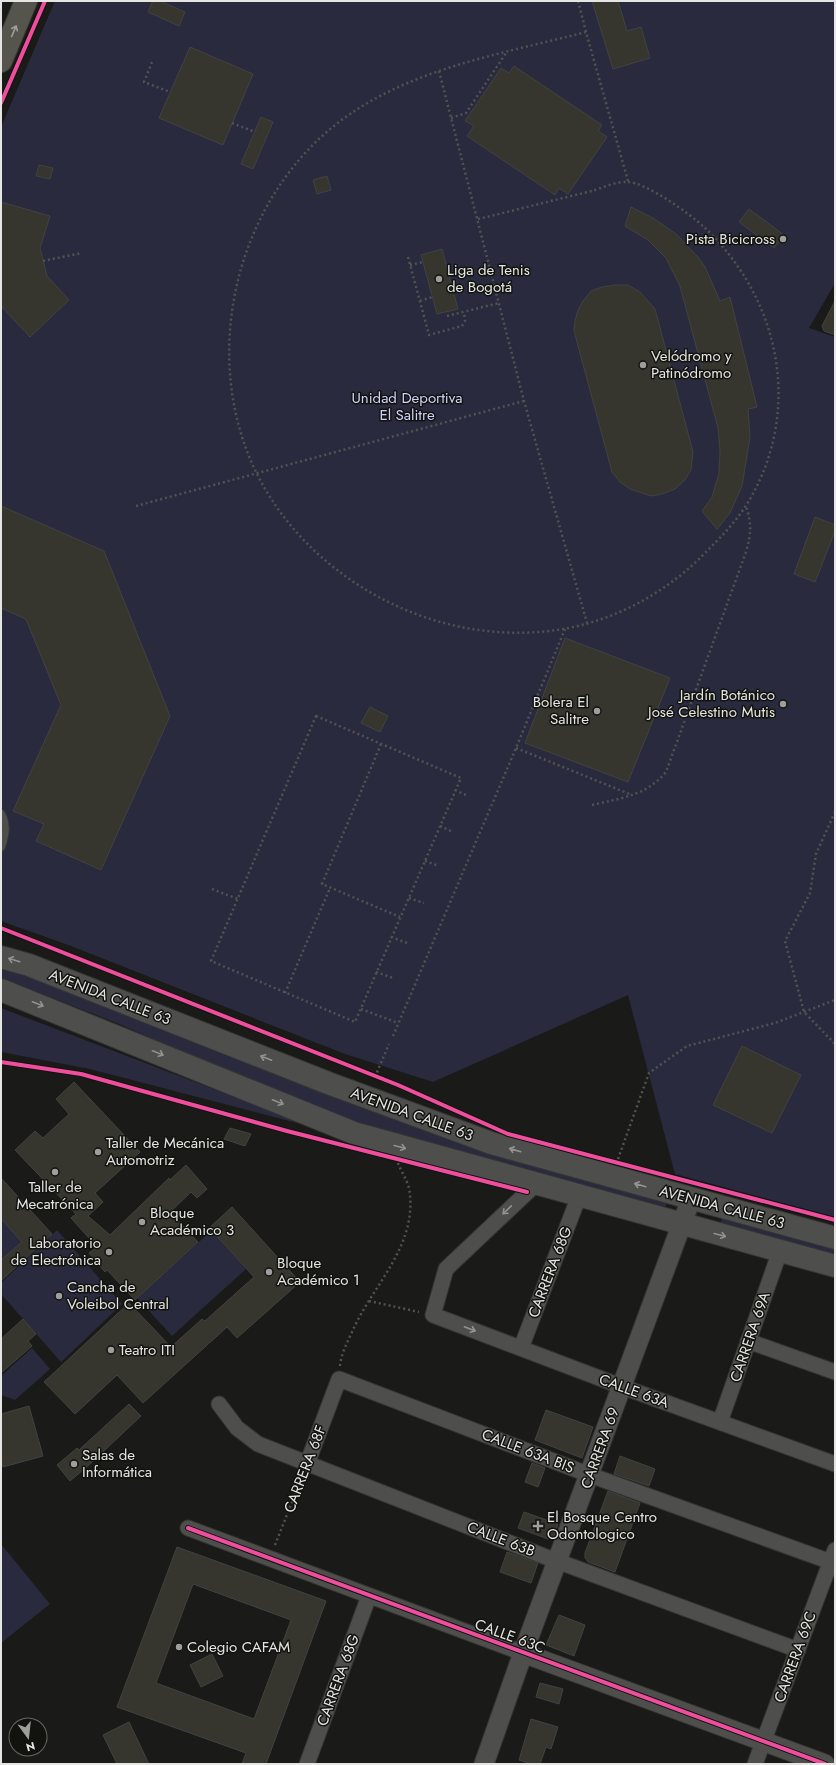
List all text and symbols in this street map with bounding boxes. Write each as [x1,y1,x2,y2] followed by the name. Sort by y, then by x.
[10,25,18,37] one-way arrow
[686,228,775,250] place label: Pista Bicicross
[778,234,788,244] marker: Pista Bicicross
[447,259,530,298] place label: Liga de Tenis de Bogotá
[434,274,444,284] marker: Liga de Tenis de Bogotá
[651,345,732,384] place label: Velódromo y Patinódromo
[638,360,648,370] marker: Velódromo y Patinódromo
[351,387,463,426] park label: Unidad Deportiva El Salitre
[646,684,775,723] place label: Jardín Botánico José Celestino Mutis
[533,691,589,730] place label: Bolera El Salitre
[778,699,788,709] marker: Jardín Botánico José Celestino Mutis
[592,706,602,716] marker: Bolera El Salitre
[8,956,20,964] one-way arrow
[46,964,174,1030] street label: AVENIDA CALLE 63
[31,1001,43,1008] one-way arrow
[151,1050,163,1057] one-way arrow
[260,1054,272,1062] one-way arrow
[348,1082,476,1146] street label: AVENIDA CALLE 63
[272,1099,284,1107] one-way arrow
[106,1132,224,1171] place label: Taller de Mecánica Automotriz
[394,1143,407,1151] one-way arrow
[509,1146,522,1153] one-way arrow
[93,1147,103,1157] marker: Taller de Mecánica Automotriz
[50,1167,60,1177] marker: Taller de Mecatrónica
[16,1176,94,1215] place label: Taller de Mecatrónica
[657,1180,787,1234] street label: AVENIDA CALLE 63
[634,1181,647,1188] one-way arrow
[150,1202,234,1241] place label: Bloque Académico 3
[502,1206,512,1215] one-way arrow
[137,1217,147,1227] marker: Bloque Académico 3
[522,1223,578,1321] street label: CARRERA 68G
[11,1232,101,1271] place label: Laboratorio de Electrónica
[713,1232,726,1239] one-way arrow
[104,1247,114,1257] marker: Laboratorio de Electrónica
[277,1252,360,1291] place label: Bloque Académico 1
[264,1267,274,1277] marker: Bloque Académico 1
[67,1276,169,1315] place label: Cancha de Voleibol Central
[724,1289,776,1385] street label: CARRERA 69A
[54,1291,64,1301] marker: Cancha de Voleibol Central
[463,1325,475,1333] one-way arrow
[119,1339,175,1361] place label: Teatro ITI
[106,1345,116,1355] marker: Teatro ITI
[596,1368,672,1414] street label: CALLE 63A
[575,1404,625,1492] street label: CARRERA 69
[278,1422,332,1516] street label: CARRERA 68F
[479,1423,577,1479] street label: CALLE 63A BIS
[82,1444,152,1483] place label: Salas de Informática
[69,1459,79,1469] marker: Salas de Informática
[547,1506,657,1545] place label: El Bosque Centro Odontologico
[464,1516,538,1562] street label: CALLE 63B
[532,1520,544,1532] marker: El Bosque Centro Odontologico
[768,1608,822,1706] street label: CARRERA 69C
[472,1613,548,1659] street label: CALLE 63C
[311,1631,365,1729] street label: CARRERA 68G
[187,1636,290,1658] place label: Colegio CAFAM
[174,1642,184,1652] marker: Colegio CAFAM
[8,1717,48,1757] north arrow
[24,1738,37,1756] text: N

